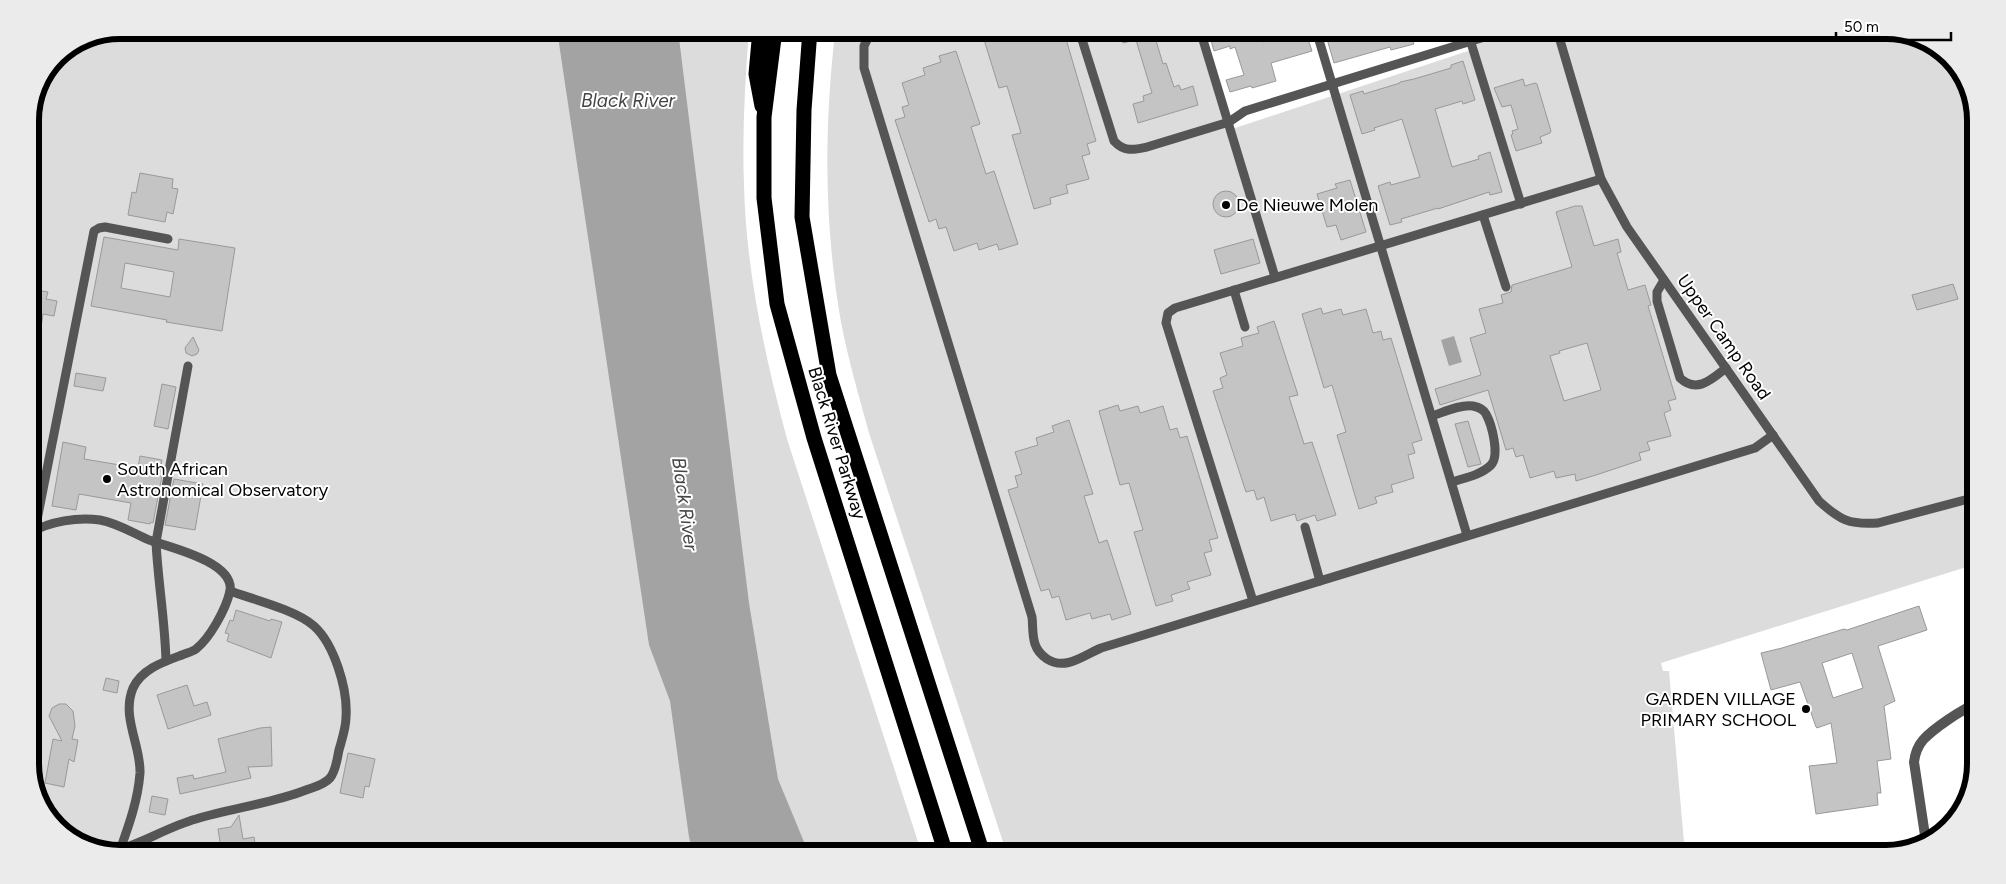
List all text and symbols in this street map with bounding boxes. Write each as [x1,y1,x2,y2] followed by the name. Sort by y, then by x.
[1836,10,1951,42] scale bar
[1844,18,1879,36] text: 50 m
[581,89,676,112] water label: Black River
[1236,194,1378,216] place label: De Nieuwe Molen
[1220,199,1232,211] marker: De Nieuwe Molen
[1672,270,1776,404] street label: Upper Camp Road
[803,364,871,523] street label: Black River Parkway
[667,456,703,553] water label: Black River
[117,458,329,501] place label: South African Astronomical Observatory
[101,473,113,485] marker: South African Astronomical Observatory
[1641,688,1797,731] place label: GARDEN VILLAGE PRIMARY SCHOOL
[1800,703,1812,715] marker: GARDEN VILLAGE PRIMARY SCHOOL

